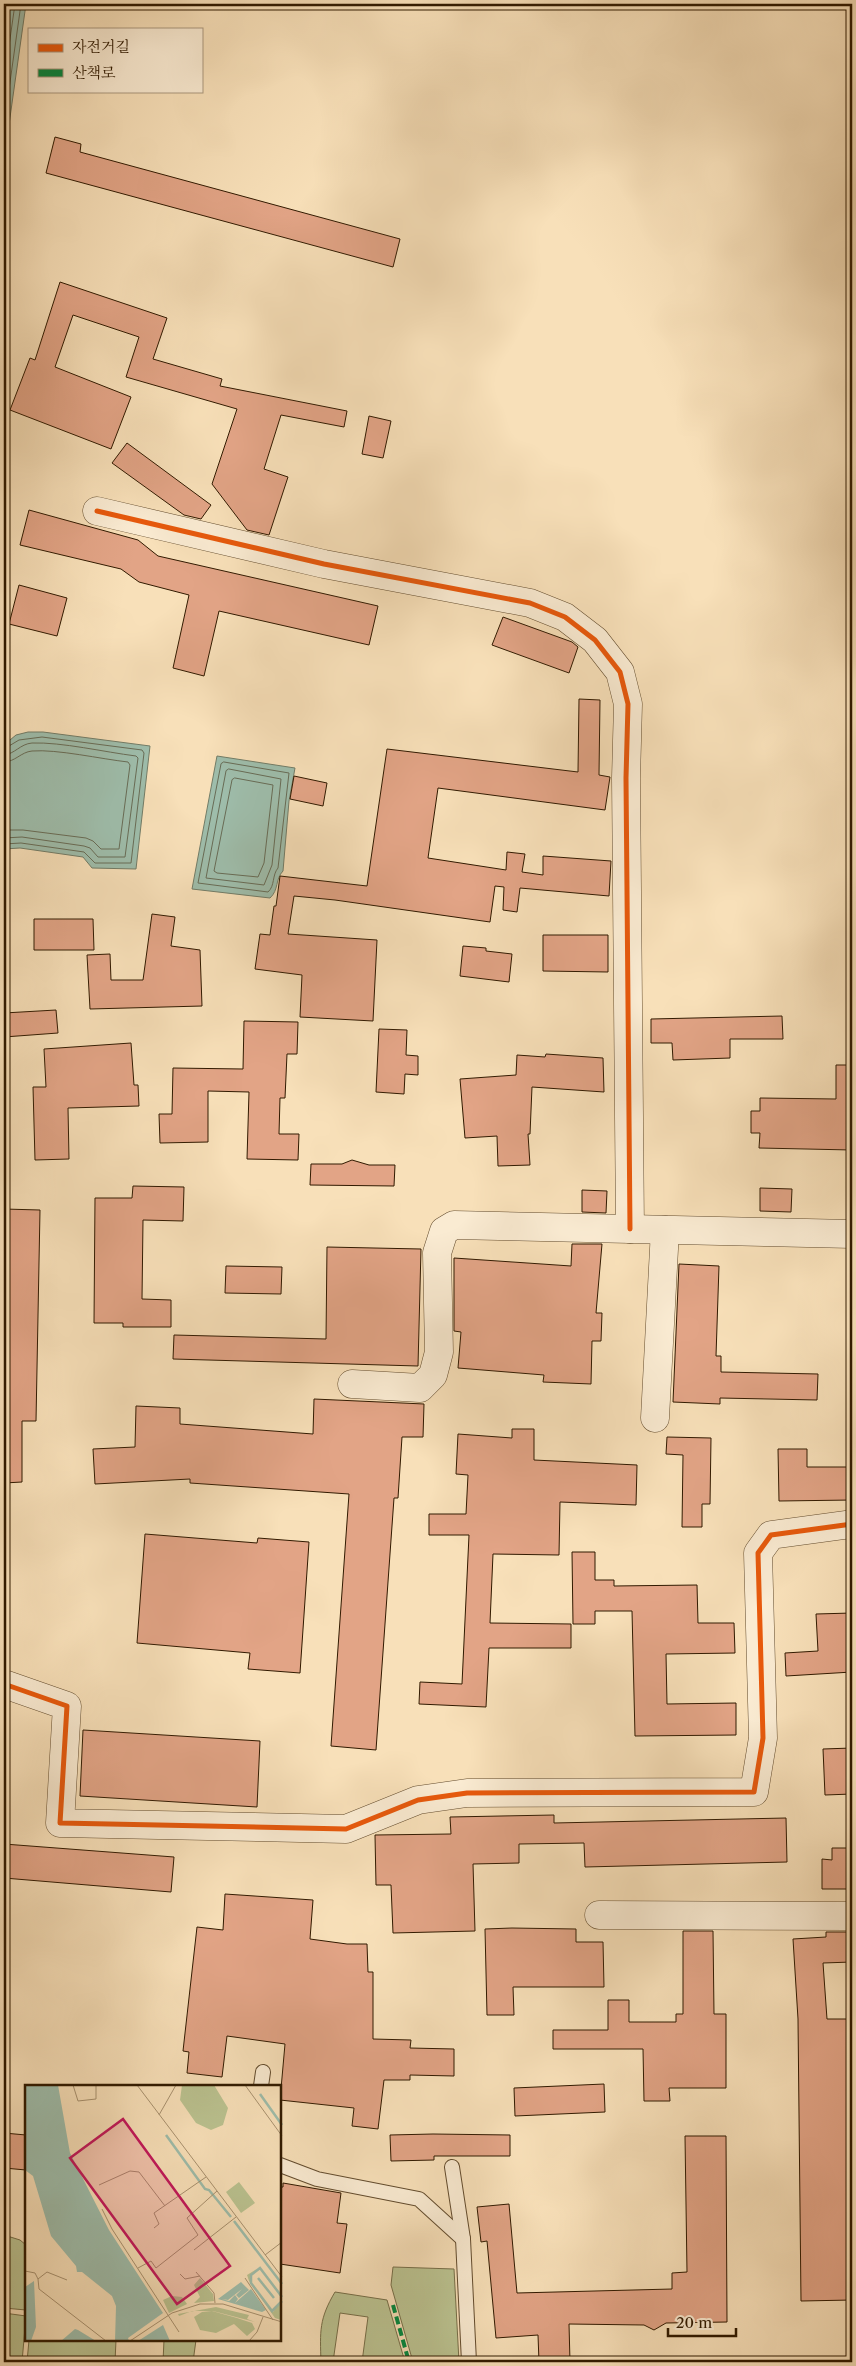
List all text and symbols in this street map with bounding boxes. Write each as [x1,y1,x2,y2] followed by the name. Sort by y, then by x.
[28,28,202,92] legend
[72,37,130,56] text: 자전거길
[72,63,116,82] text: 산책로
[25,2085,281,2341] inset map
[668,2306,736,2338] scale bar
[676,2313,712,2332] text: 20 m

